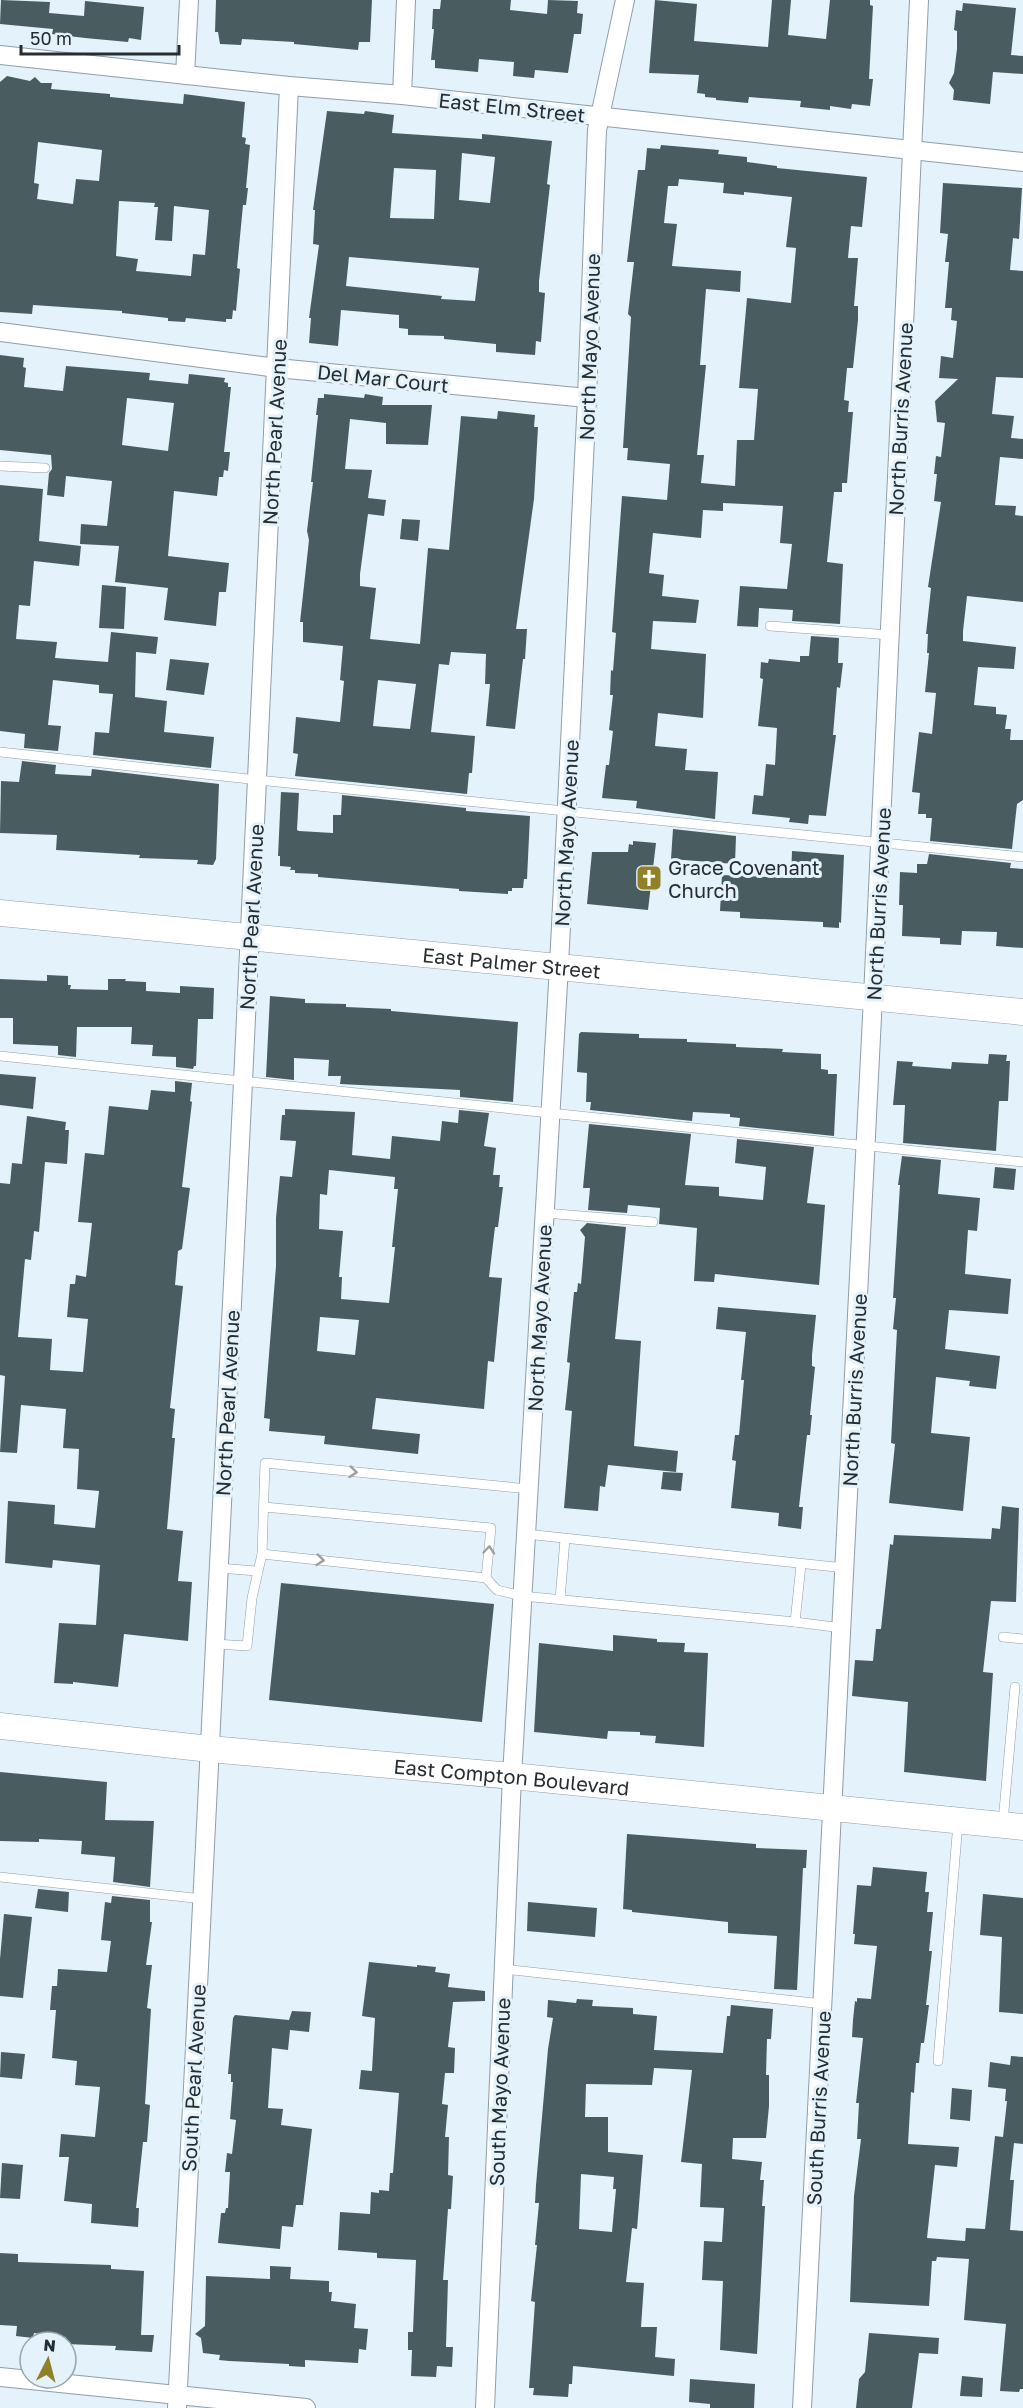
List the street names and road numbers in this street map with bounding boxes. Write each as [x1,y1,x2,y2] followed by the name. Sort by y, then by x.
[437,87,587,127] street label: East Elm Street
[574,253,604,441] street label: North Mayo Avenue
[883,322,917,516] street label: North Burris Avenue
[257,338,291,526] street label: North Pearl Avenue
[316,359,450,397] street label: Del Mar Court
[549,739,583,927] street label: North Mayo Avenue
[861,807,895,1001] street label: North Burris Avenue
[234,823,268,1011] street label: North Pearl Avenue
[421,942,602,983] street label: East Palmer Street
[522,1224,556,1412] street label: North Mayo Avenue
[837,1293,871,1487] street label: North Burris Avenue
[210,1309,244,1497] street label: North Pearl Avenue
[393,1753,630,1800] street label: East Compton Boulevard
[176,1984,210,2172] street label: South Pearl Avenue
[484,1997,514,2187] street label: South Mayo Avenue
[801,2010,835,2206] street label: South Burris Avenue

